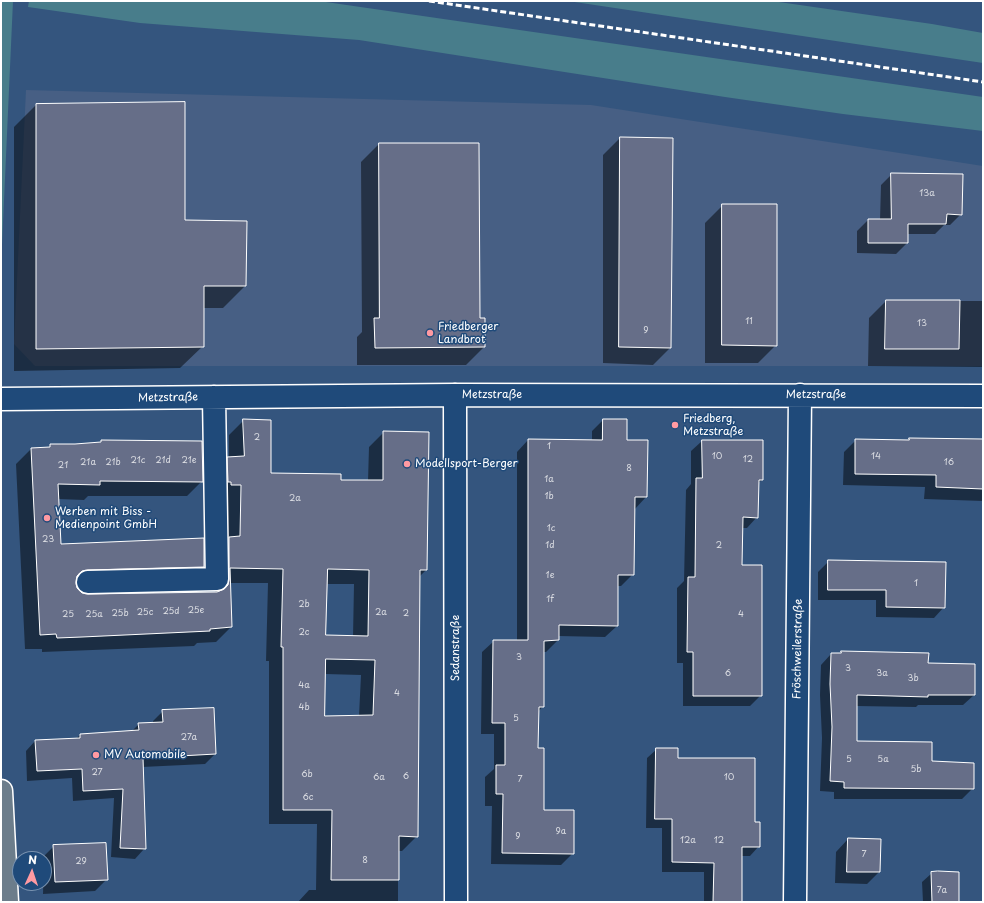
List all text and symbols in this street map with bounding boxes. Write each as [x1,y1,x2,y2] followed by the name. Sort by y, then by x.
[919,189,935,199] house number: 13a
[745,317,753,327] house number: 11
[917,319,927,329] house number: 13
[438,320,498,346] place label: Friedberger Landbrot
[643,326,649,336] house number: 9
[425,328,435,338] marker: Friedberger Landbrot
[462,388,522,402] street label: Metzstraße
[786,388,846,402] street label: Metzstraße
[138,391,198,405] street label: Metzstraße
[683,412,743,438] place label: Friedberg, Metzstraße
[670,420,680,430] marker: Friedberg, Metzstraße
[254,433,260,443] house number: 2
[547,442,551,452] house number: 1
[712,452,722,462] house number: 10
[871,452,881,462] house number: 14
[743,455,753,465] house number: 12
[130,456,146,466] house number: 21c
[155,456,171,466] house number: 21d
[181,456,197,466] house number: 21e
[415,457,518,471] place label: Modellsport-Berger
[80,458,96,468] house number: 21a
[105,458,121,468] house number: 21b
[944,458,954,468] house number: 16
[402,459,412,469] marker: Modellsport-Berger
[58,461,68,471] house number: 21
[626,464,632,474] house number: 8
[544,475,554,485] house number: 1a
[544,492,554,502] house number: 1b
[289,494,301,504] house number: 2a
[55,505,157,531] place label: Werben mit Biss - Medienpoint GmbH
[42,513,52,523] marker: Werben mit Biss - Medienpoint GmbH
[547,524,555,534] house number: 1c
[42,535,54,545] house number: 23
[545,541,555,551] house number: 1d
[716,541,722,551] house number: 2
[546,571,554,581] house number: 1e
[914,579,918,589] house number: 1
[546,595,554,605] house number: 1f
[791,599,805,699] street label: Fröschweilerstraße
[298,600,310,610] house number: 2b
[188,606,204,616] house number: 25e
[162,607,180,617] house number: 25d
[137,608,153,618] house number: 25c
[375,608,387,618] house number: 2a
[111,609,129,619] house number: 25b
[403,609,409,619] house number: 2
[62,610,74,620] house number: 25
[85,610,103,620] house number: 25a
[738,610,744,620] house number: 4
[449,615,463,681] street label: Sedanstraße
[298,628,310,638] house number: 2c
[516,653,522,663] house number: 3
[845,664,851,674] house number: 3
[725,669,731,679] house number: 6
[876,669,888,679] house number: 3a
[907,674,919,684] house number: 3b
[298,681,310,691] house number: 4a
[394,689,400,699] house number: 4
[298,703,310,713] house number: 4b
[513,714,519,724] house number: 5
[181,733,197,743] house number: 27a
[104,748,186,762] place label: MV Automobile
[91,750,101,760] marker: MV Automobile
[846,755,852,765] house number: 5
[877,755,889,765] house number: 5a
[911,765,921,775] house number: 5b
[91,768,103,778] house number: 27
[301,770,313,780] house number: 6b
[403,772,409,782] house number: 6
[373,773,385,783] house number: 6a
[724,773,734,783] house number: 10
[517,775,523,785] house number: 7
[302,793,314,803] house number: 6c
[556,827,566,837] house number: 9a
[515,832,521,842] house number: 9
[680,836,696,846] house number: 12a
[714,836,724,846] house number: 12
[861,850,867,860] house number: 7
[12,851,52,891] north arrow
[28,851,37,868] text: N
[362,856,368,866] house number: 8
[75,857,87,867] house number: 29
[937,886,947,896] house number: 7a

